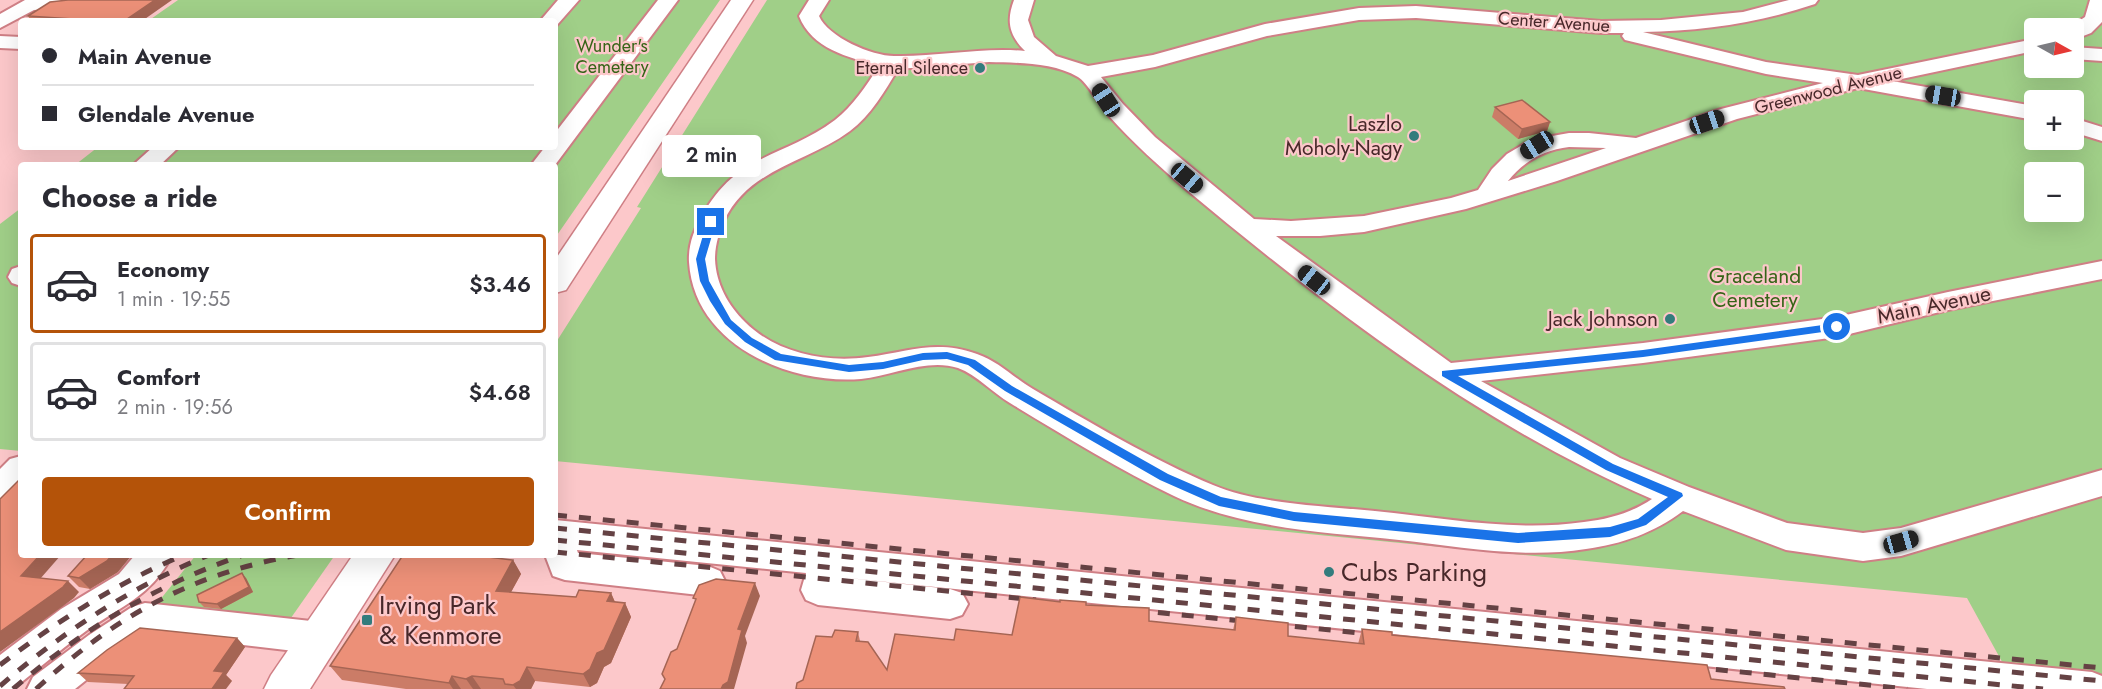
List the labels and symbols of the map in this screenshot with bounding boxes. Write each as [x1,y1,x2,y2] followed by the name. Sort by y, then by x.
[1497,5,1611,39] street label: Center Avenue
[2024,18,2084,78] north arrow
[575,33,649,80] park label: Wunder's Cemetery
[855,55,968,81] place label: Eternal Silence
[1752,59,1904,121] street label: Greenwood Avenue
[973,61,987,75] marker: Eternal Silence
[1089,80,1123,120] car
[1924,84,1962,108] car
[1687,108,1727,136] car
[1285,109,1403,163] place label: Laszlo Moholy-Nagy
[1517,128,1557,162] car
[1407,129,1421,143] marker: Laszlo Moholy-Nagy
[662,135,760,177] callout: 2 min
[1167,160,1207,196] car
[697,208,724,235] route end
[1709,261,1801,315] park label: Graceland Cemetery
[1294,262,1334,298] car
[1874,278,1994,332] street label: Main Avenue
[1545,304,1658,334] place label: Jack Johnson
[1663,312,1677,326] marker: Jack Johnson
[1823,313,1850,340] route start
[1881,528,1921,556] car
[1341,553,1487,591] place label: Cubs Parking
[1322,565,1336,579] marker: Cubs Parking
[379,586,502,654] place label: Irving Park & Kenmore
[360,613,374,627] marker: Irving Park & Kenmore

